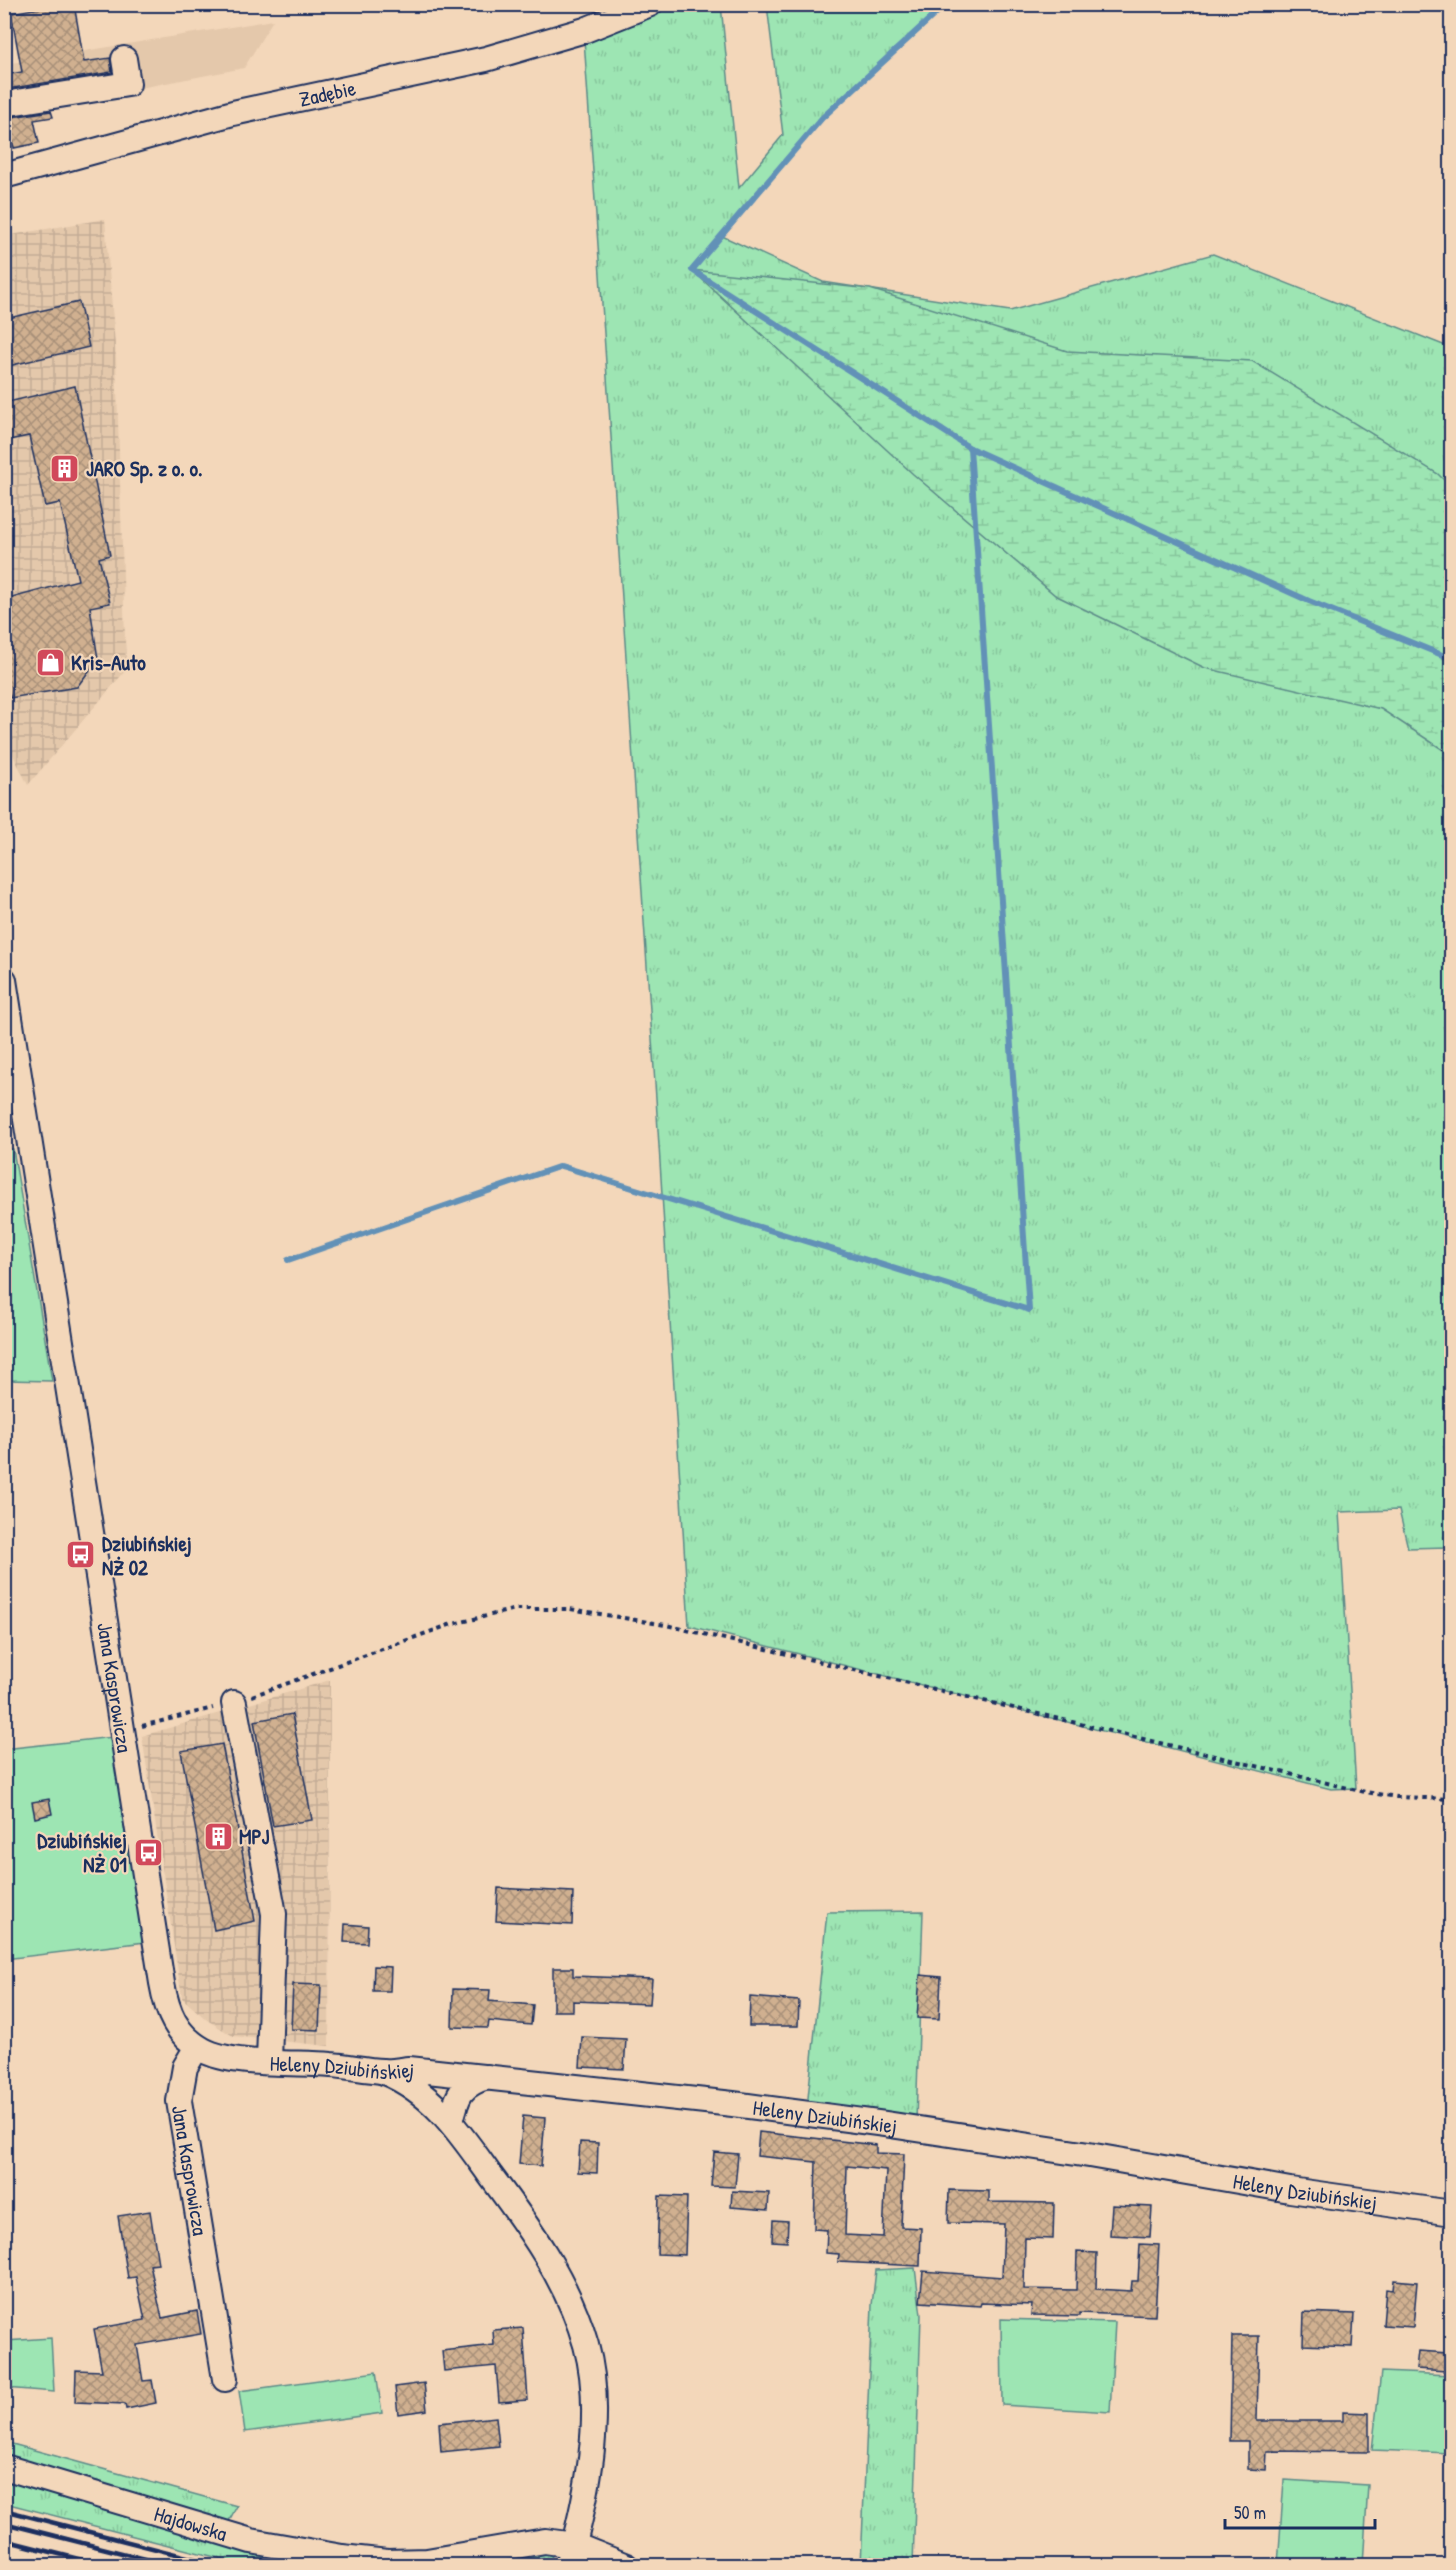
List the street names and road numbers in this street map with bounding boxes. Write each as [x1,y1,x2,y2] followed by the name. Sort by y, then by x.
[296,73,358,113] street label: Zadębie
[91,1620,140,1754] street label: Jana Kasprowicza
[269,2048,416,2086] street label: Heleny Dziubińskiej
[751,2092,899,2140] street label: Heleny Dziubińskiej
[165,2103,215,2237] street label: Jana Kasprowicza
[1231,2166,1379,2217] street label: Heleny Dziubińskiej
[151,2498,231,2548] street label: Hajdowska

